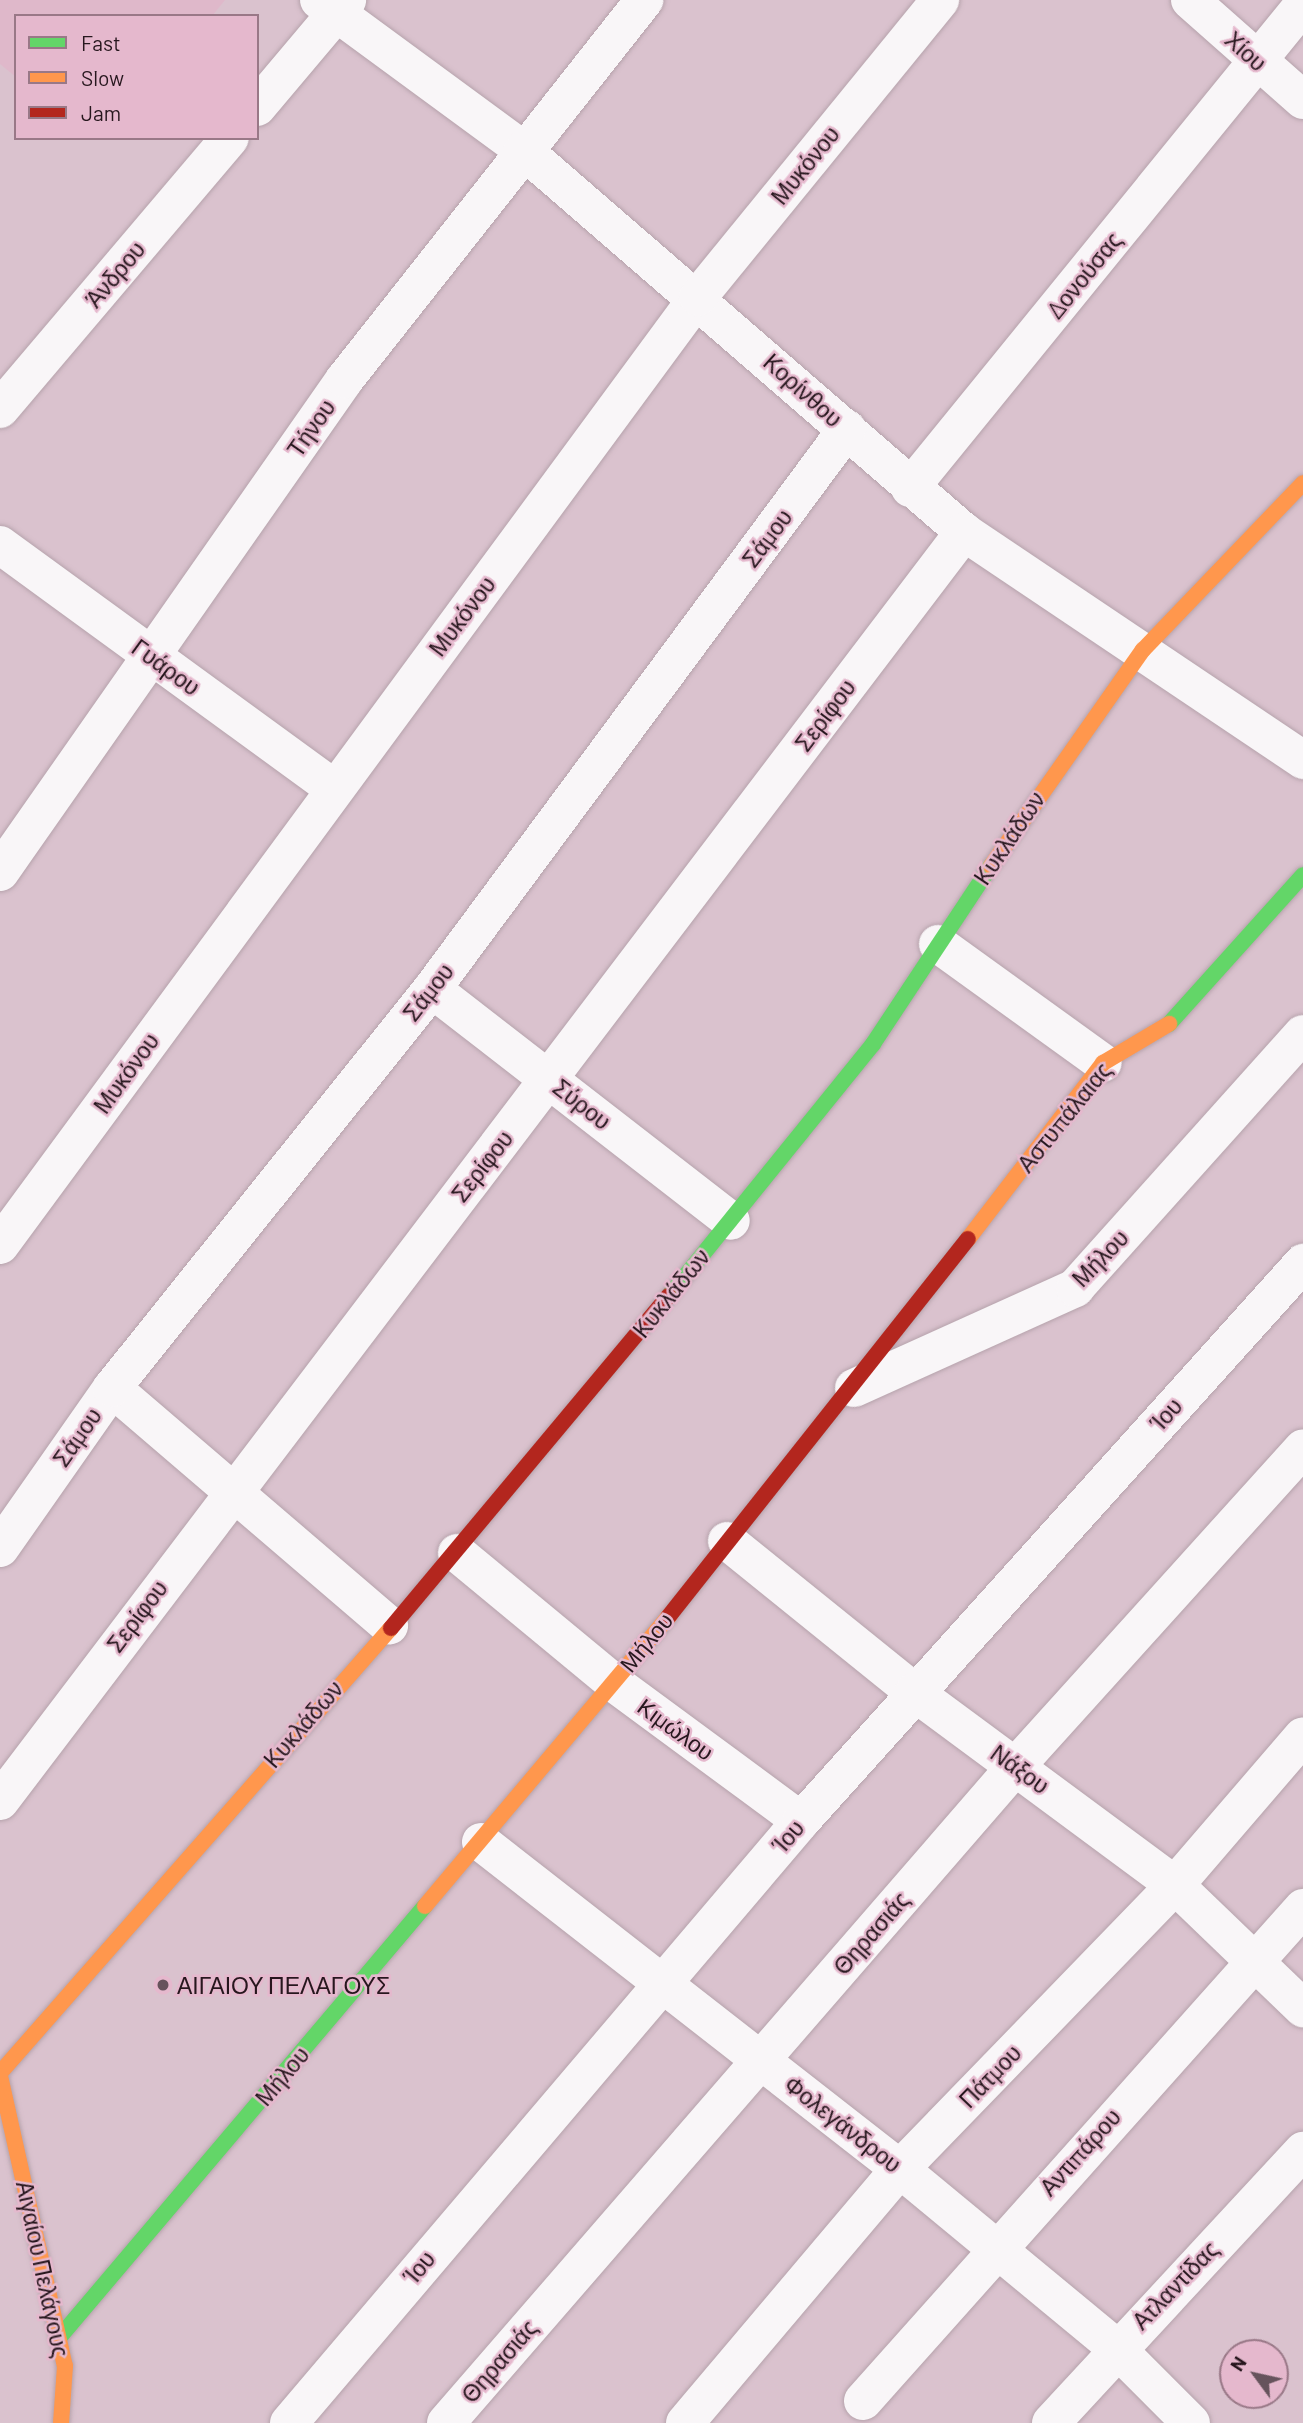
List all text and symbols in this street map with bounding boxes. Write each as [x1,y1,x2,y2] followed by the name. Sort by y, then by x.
[14,14,259,140] legend
[1220,25,1272,77] street label: Χίου
[81,30,121,55] text: Fast
[81,65,124,90] text: Slow
[81,100,121,125] text: Jam
[765,120,845,210] street label: Μυκόνου
[1041,226,1127,324] street label: Δονούσας
[79,235,151,313] street label: Άνδρου
[758,348,848,432] street label: Κορίνθου
[281,394,341,462] street label: Τήνου
[736,504,798,572] street label: Σάμου
[423,571,501,661] street label: Μυκόνου
[127,633,205,701] street label: Γυάρου
[789,674,861,756] street label: Σερίφου
[968,786,1050,890] street label: Κυκλάδων
[397,958,459,1026] street label: Σάμου
[88,1027,164,1119] street label: Μυκόνου
[1011,1057,1117,1177] street label: Αστυπάλαιας
[548,1073,616,1135] street label: Σύρου
[446,1125,518,1207] street label: Σερίφου
[1066,1224,1134,1292] street label: Μήλου
[627,1243,715,1343] street label: Κυκλάδων
[1144,1392,1188,1436] street label: Ίου
[47,1402,107,1472] street label: Σάμου
[101,1575,173,1657] street label: Σερίφου
[614,1607,678,1677] street label: Μήλου
[258,1675,348,1773] street label: Κυκλάδων
[633,1692,719,1766] street label: Κιμώλου
[986,1739,1054,1799] street label: Νάξου
[766,1814,810,1858] street label: Ίου
[828,1886,914,1980] street label: Θηρασιάς
[177,1971,390,1999] place label: ΑΙΓΑΙΟΥ ΠΕΛΑΓΟΥΣ
[155,1977,171,1993] marker: ΑΙΓΑΙΟΥ ΠΕΛΑΓΟΥΣ
[953,2039,1027,2113] street label: Πάτμου
[249,2041,315,2111] street label: Μήλου
[779,2070,907,2178] street label: Φολεγάνδρου
[1034,2103,1126,2201] street label: Αντιπάρου
[11,2178,75,2360] street label: Αιγαίου Πελάγους
[1126,2235,1224,2335] street label: Ατλαντίδας
[397,2245,441,2289] street label: Ίου
[456,2314,542,2408] street label: Θηρασιάς
[1219,2339,1289,2409] north arrow
[1225,2352,1251,2375] text: N

